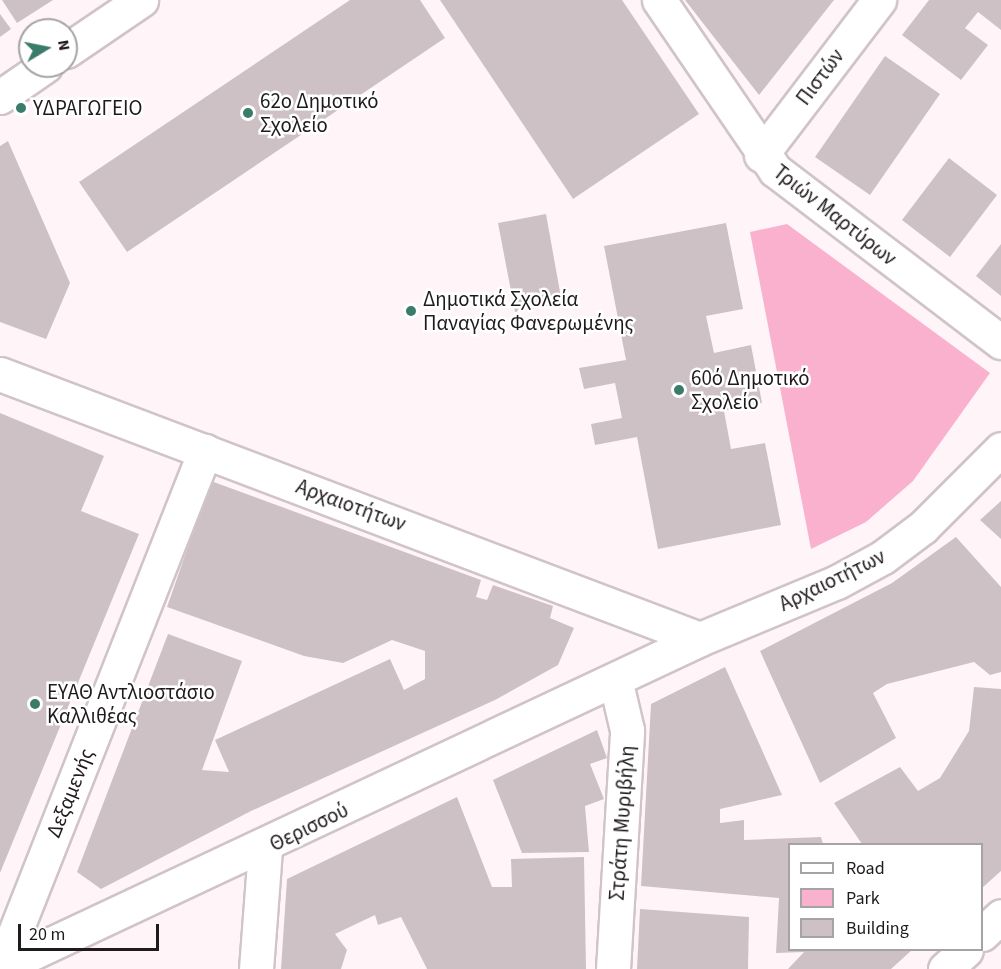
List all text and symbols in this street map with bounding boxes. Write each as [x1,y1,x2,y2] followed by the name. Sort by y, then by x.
[18,18,78,78] north arrow
[52,38,76,52] text: N
[791,44,849,110] street label: Πιστών
[260,88,379,138] place label: 62ο Δημοτικό Σχολείο
[33,95,142,121] place label: ΥΔΡΑΓΩΓΕΙΟ
[14,101,28,115] marker: ΥΔΡΑΓΩΓΕΙΟ
[241,106,255,120] marker: 62ο Δημοτικό Σχολείο
[768,159,902,271] street label: Τριών Μαρτύρων
[423,286,634,336] place label: Δημοτικά Σχολεία Παναγίας Φανερωμένης
[404,304,418,318] marker: Δημοτικά Σχολεία Παναγίας Φανερωμένης
[691,365,810,415] place label: 60ό Δημοτικό Σχολείο
[672,383,686,397] marker: 60ό Δημοτικό Σχολείο
[293,474,409,536] street label: Αρχαιοτήτων
[775,543,889,617] street label: Αρχαιοτήτων
[47,679,215,729] place label: ΕΥΑΘ Αντλιοστάσιο Καλλιθέας
[28,697,42,711] marker: ΕΥΑΘ Αντλιοστάσιο Καλλιθέας
[604,744,640,902] street label: Στράτη Μυριβήλη
[41,745,99,841] street label: Δεξαμενής
[265,797,353,857] street label: Θερισσού
[788,843,983,951] legend
[846,856,885,881] text: Road
[846,886,880,911] text: Park
[21,912,162,950] scale bar
[846,916,909,941] text: Building
[29,922,65,947] text: 20 m

